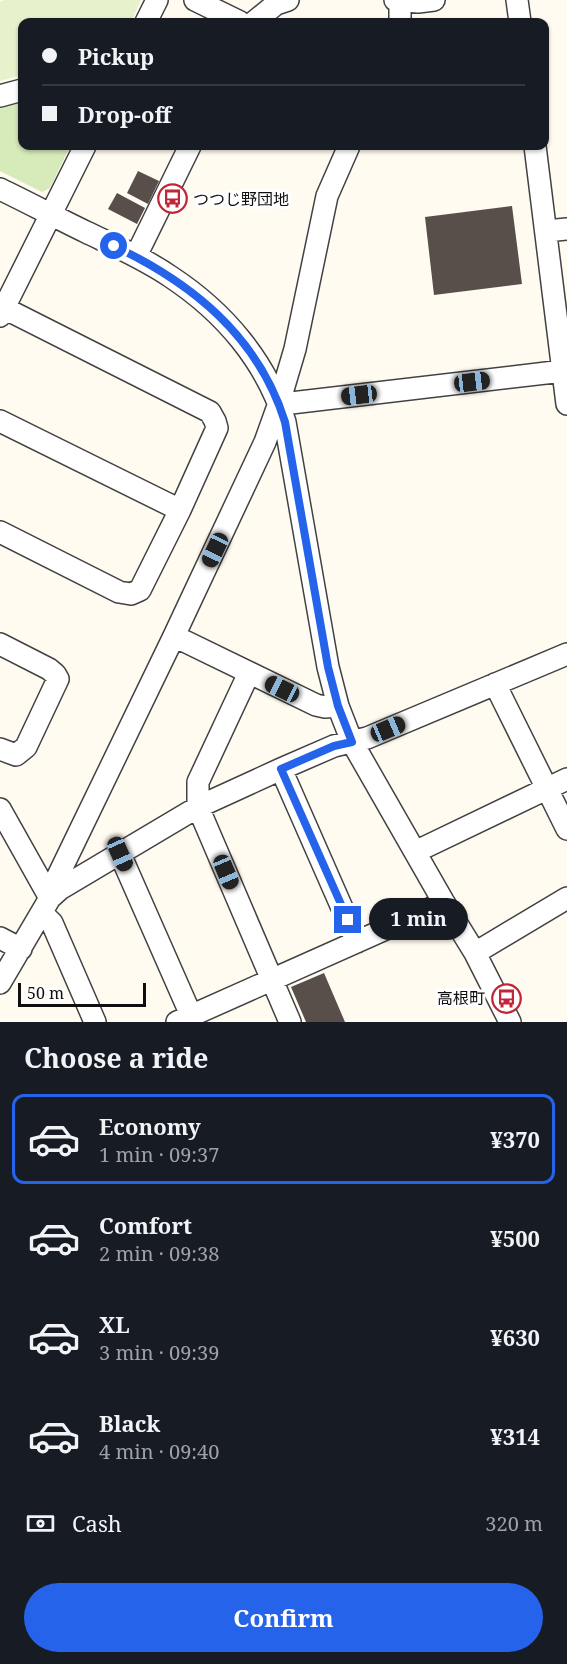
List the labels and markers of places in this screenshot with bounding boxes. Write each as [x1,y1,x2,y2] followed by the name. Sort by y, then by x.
[156,183,188,215] bus stop icon: つつじ野団地
[193,188,289,210] place label: つつじ野団地
[490,982,522,1014] bus stop icon: 高根町
[437,987,485,1009] place label: 高根町

